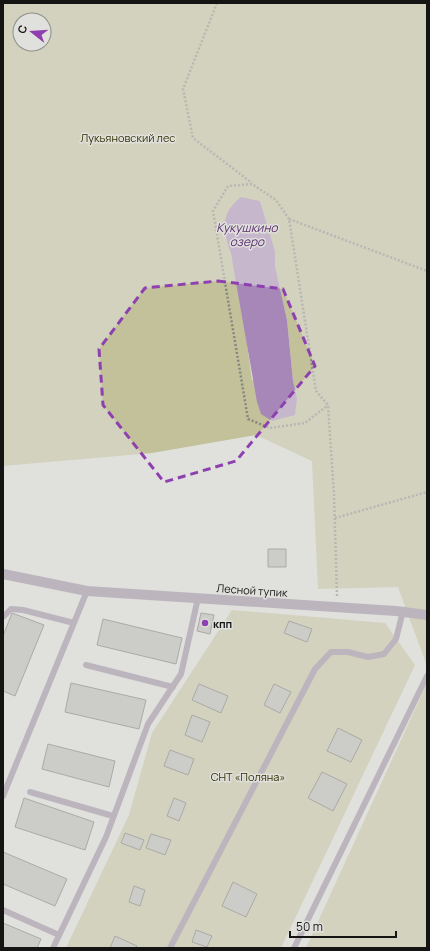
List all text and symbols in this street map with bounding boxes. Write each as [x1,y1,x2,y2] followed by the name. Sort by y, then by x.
[12,12,52,52] north arrow
[14,23,30,35] text: С
[81,130,175,145] park label: Лукьяновский лес
[216,219,279,250] water label: Кукушкино озеро
[216,580,288,600] street label: Лесной тупик
[213,616,232,631] place label: кпп
[200,618,210,628] marker: кпп
[211,769,285,784] park label: СНТ «Поляна»
[290,913,396,939] scale bar
[296,918,323,935] text: 50 m

